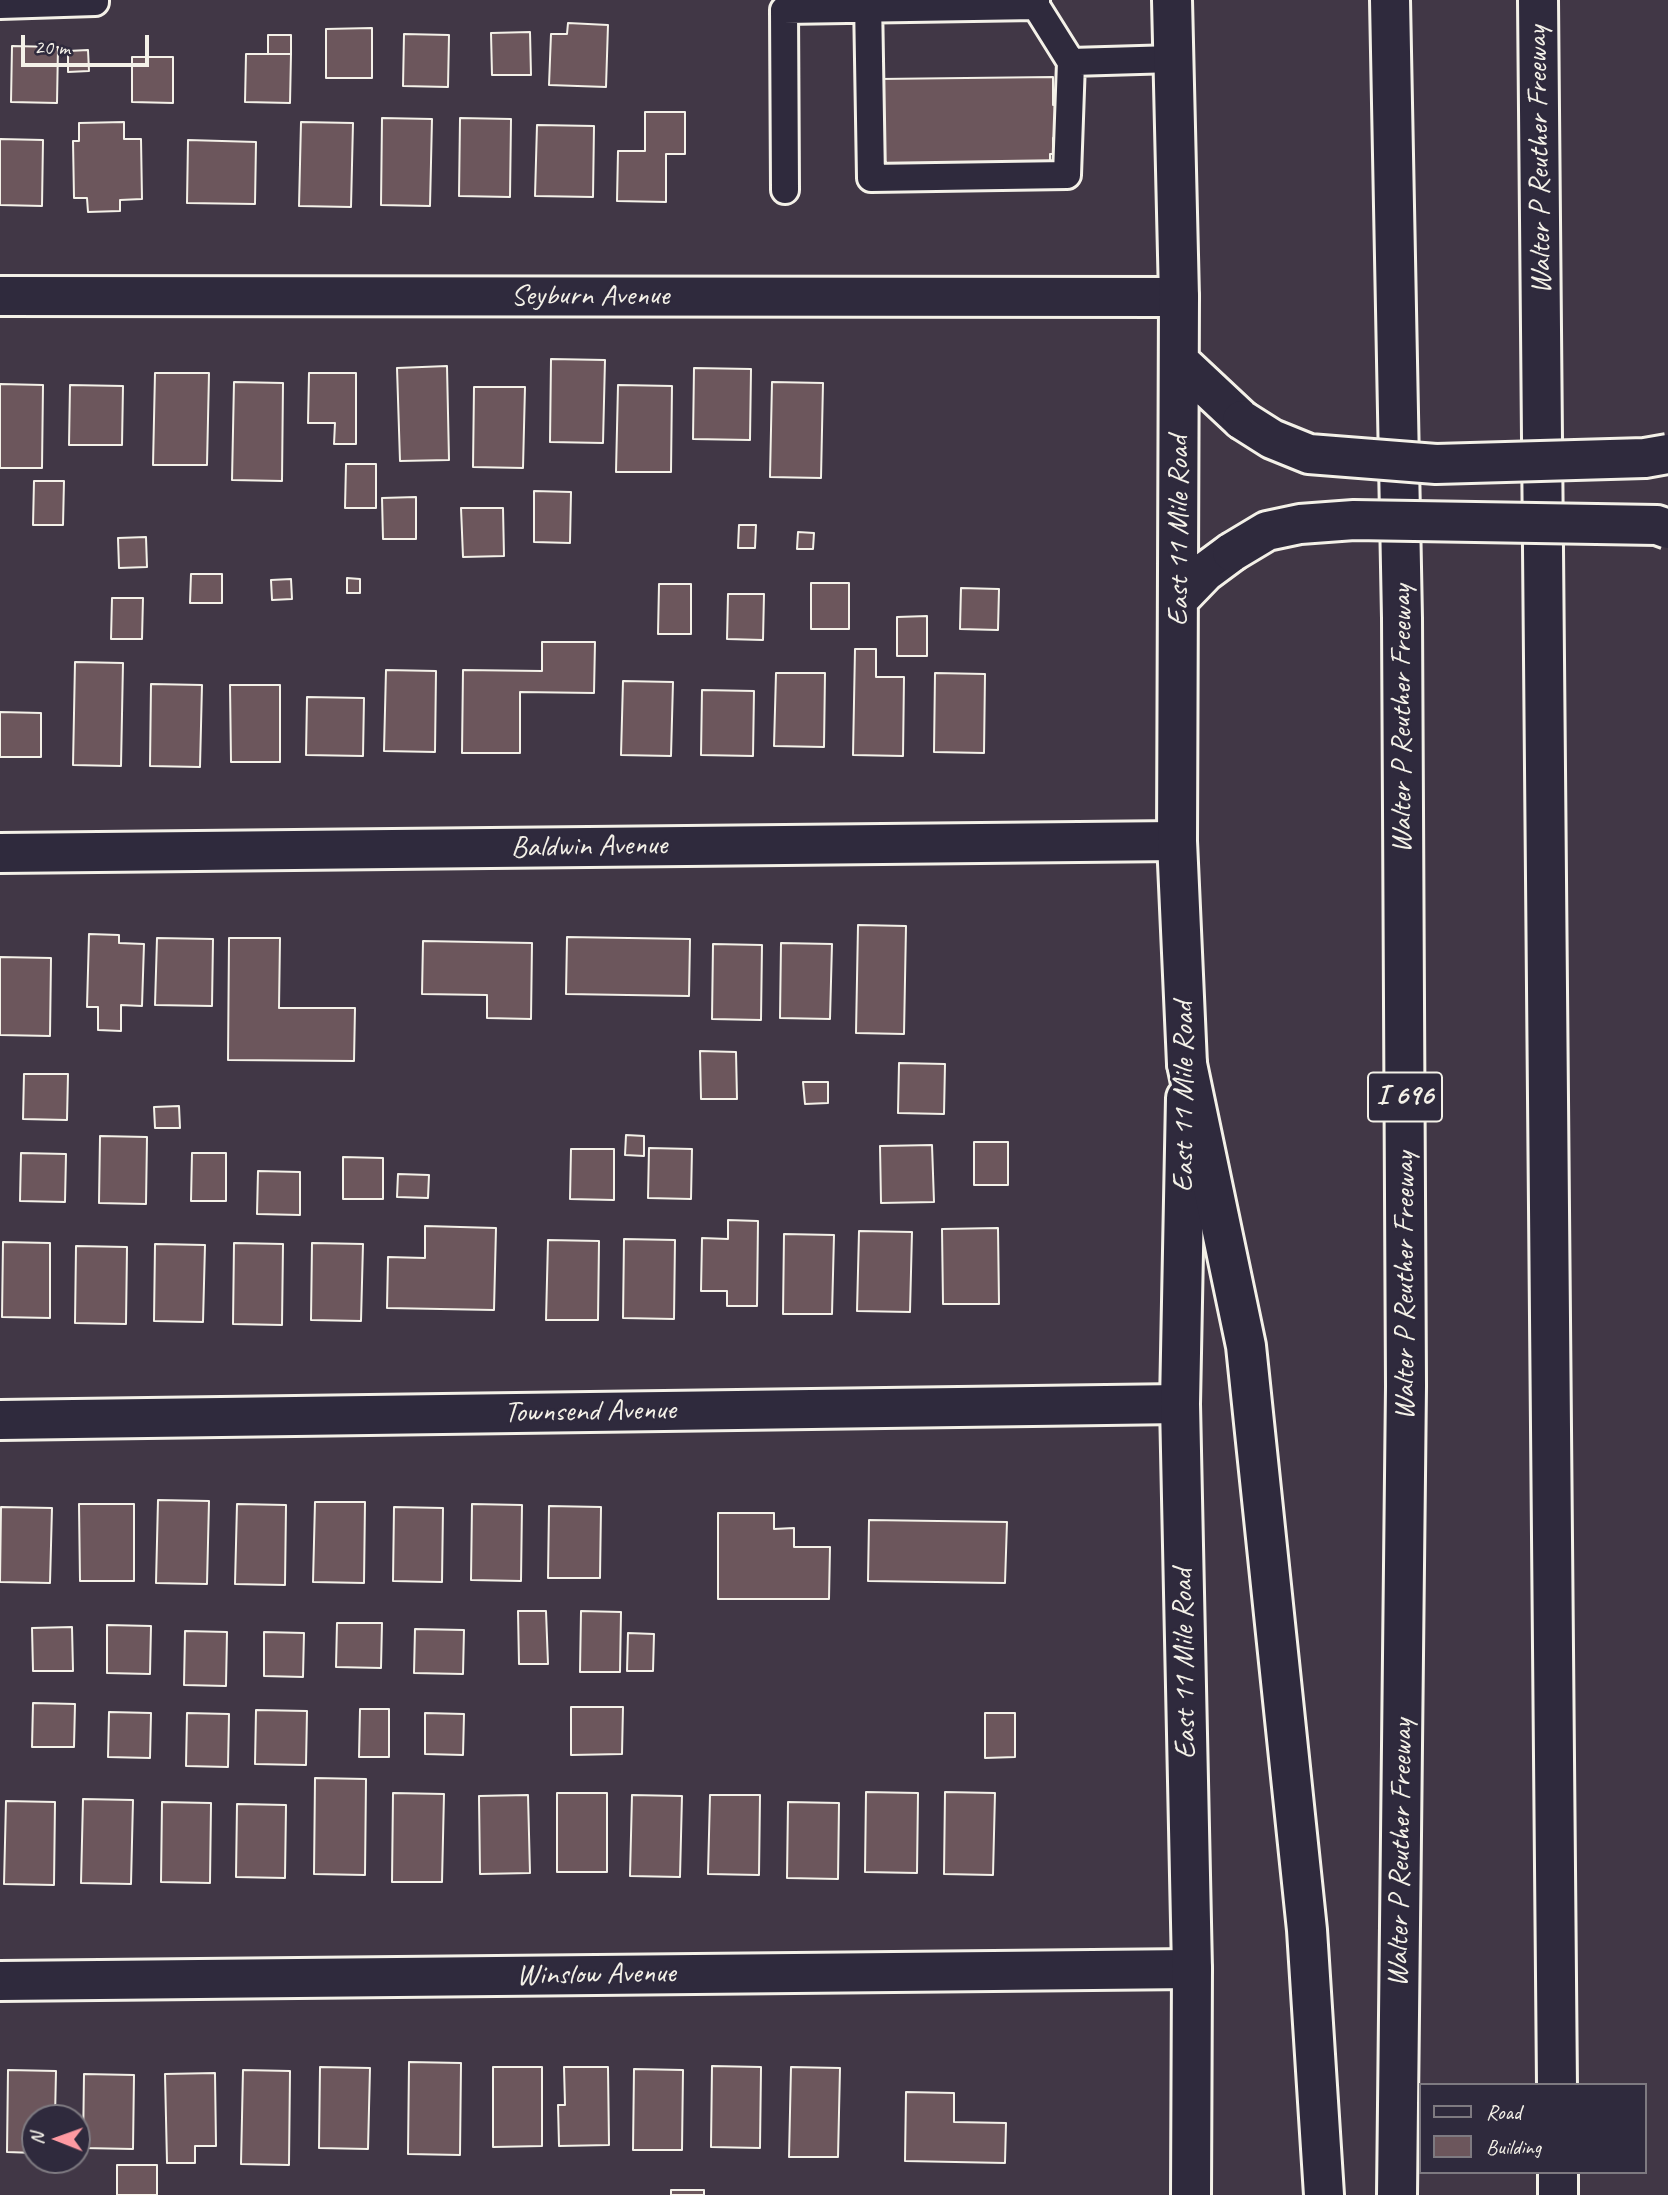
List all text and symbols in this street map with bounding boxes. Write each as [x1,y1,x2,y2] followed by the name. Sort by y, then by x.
[24,21,152,65] scale bar
[1520,26,1560,294] street label: Walter P Reuther Freeway
[34,34,70,60] text: 20 m
[511,278,669,314] street label: Seyburn Avenue
[1161,436,1197,626] street label: East 11 Mile Road
[1384,585,1420,853] street label: Walter P Reuther Freeway
[511,828,667,866] street label: Baldwin Avenue
[1166,1002,1202,1192] street label: East 11 Mile Road
[1368,1072,1442,1122] road number: I 696
[1387,1152,1423,1420] street label: Walter P Reuther Freeway
[504,1393,676,1431] street label: Townsend Avenue
[1165,1568,1205,1760] street label: East 11 Mile Road
[1381,1719,1421,1987] street label: Walter P Reuther Freeway
[516,1956,676,1994] street label: Winslow Avenue
[1420,2083,1647,2174] legend
[1486,2099,1521,2125] text: Road
[21,2104,91,2174] north arrow
[25,2133,49,2145] text: N
[1486,2134,1541,2160] text: Building

